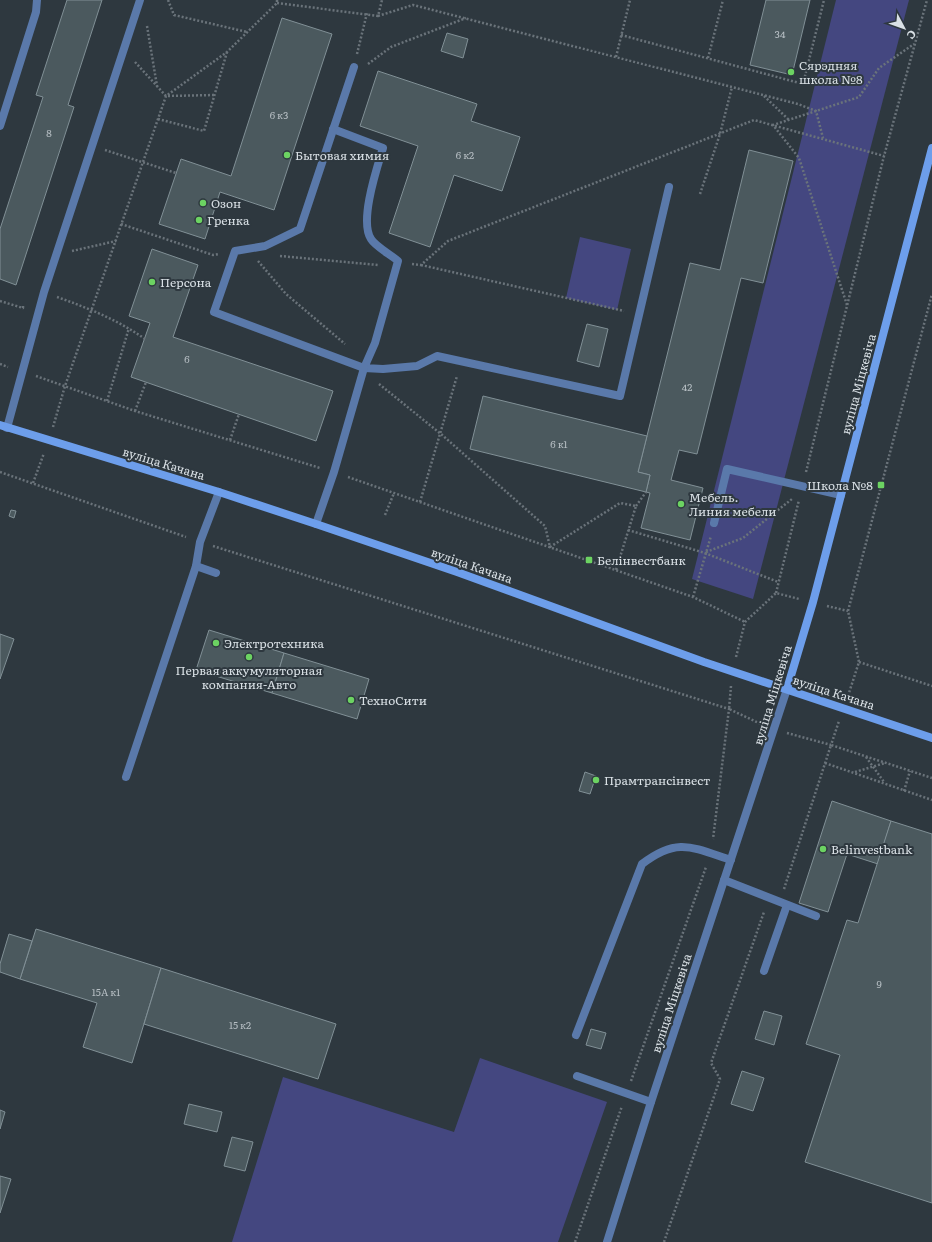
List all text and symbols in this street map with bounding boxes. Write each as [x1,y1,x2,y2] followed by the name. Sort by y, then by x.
[884,8,924,48] north arrow
[775,26,786,41] house number: 34
[904,27,921,44] text: С
[799,56,863,88] place label: Сярэдняя школа №8
[786,67,796,77] marker: Сярэдняя школа №8
[270,107,288,122] house number: 6 к3
[46,125,52,140] house number: 8
[295,146,389,164] place label: Бытовая химия
[456,147,474,162] house number: 6 к2
[282,150,292,160] marker: Бытовая химия
[211,194,241,212] place label: Озон
[198,198,208,208] marker: Озон
[207,211,250,229] place label: Гренка
[194,215,204,225] marker: Гренка
[160,273,212,291] place label: Персона
[147,277,157,287] marker: Персона
[836,331,880,436] street label: вуліца Міцкевіча
[184,351,190,366] house number: 6
[682,379,692,394] house number: 42
[550,436,568,451] house number: 6 к1
[121,442,208,484] street label: вуліца Качана
[807,476,873,494] place label: Школа №8
[876,480,886,490] marker: Школа №8
[689,488,777,520] place label: Мебель. Линия мебели
[676,499,686,509] marker: Мебель. Линия мебели
[429,543,516,588] street label: вуліца Качана
[597,551,686,569] place label: Белінвестбанк
[584,555,594,565] marker: Белінвестбанк
[224,634,324,652] place label: Электротехника
[211,638,221,648] marker: Электротехника
[748,642,796,747] street label: вуліца Міцкевіча
[244,652,254,662] marker: Первая аккумуляторная компания-Авто
[176,661,322,693] place label: Первая аккумуляторная компания-Авто
[791,670,878,714] street label: вуліца Качана
[359,691,427,709] place label: ТехноСити
[346,695,356,705] marker: ТехноСити
[604,771,710,789] place label: Прамтрансінвест
[591,775,601,785] marker: Прамтрансінвест
[831,840,913,858] place label: Belinvestbank
[818,844,828,854] marker: Belinvestbank
[646,950,696,1055] street label: вуліца Міцкевіча
[876,976,882,991] house number: 9
[92,984,120,999] house number: 15А к1
[229,1017,251,1032] house number: 15 к2

